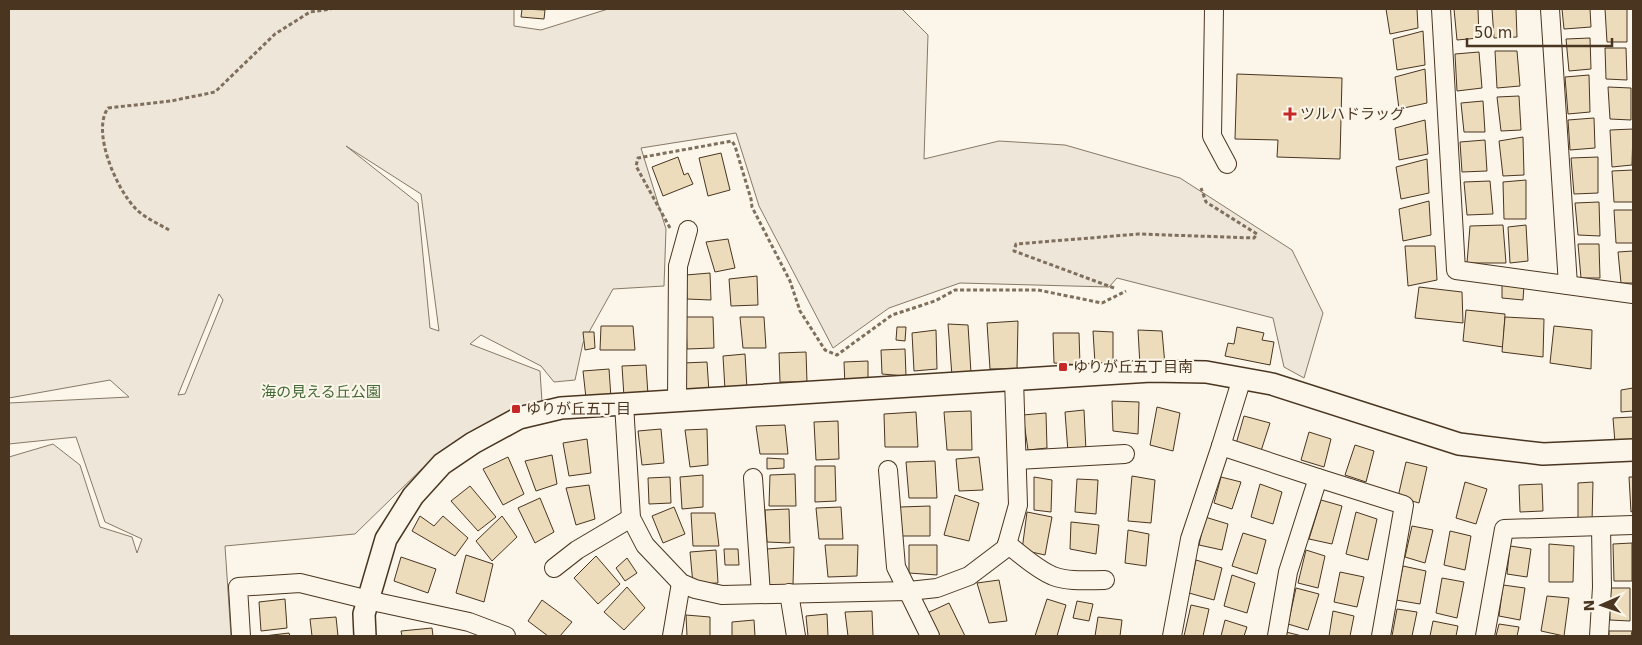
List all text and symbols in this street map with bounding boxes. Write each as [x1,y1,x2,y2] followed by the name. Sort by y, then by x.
[1467,15,1612,47] scale bar
[1474,24,1512,42] text: 50 m
[1300,105,1405,123] place label: ツルハドラッグ
[1284,108,1296,120] marker: ツルハドラッグ
[1073,358,1193,376] place label: ゆりが丘五丁目南
[1057,361,1069,373] marker: ゆりが丘五丁目南
[261,383,381,401] park label: 海の見える丘公園
[526,400,631,418] place label: ゆりが丘五丁目
[510,403,522,415] marker: ゆりが丘五丁目
[1577,580,1627,630] north arrow
[1581,599,1597,612] text: N

